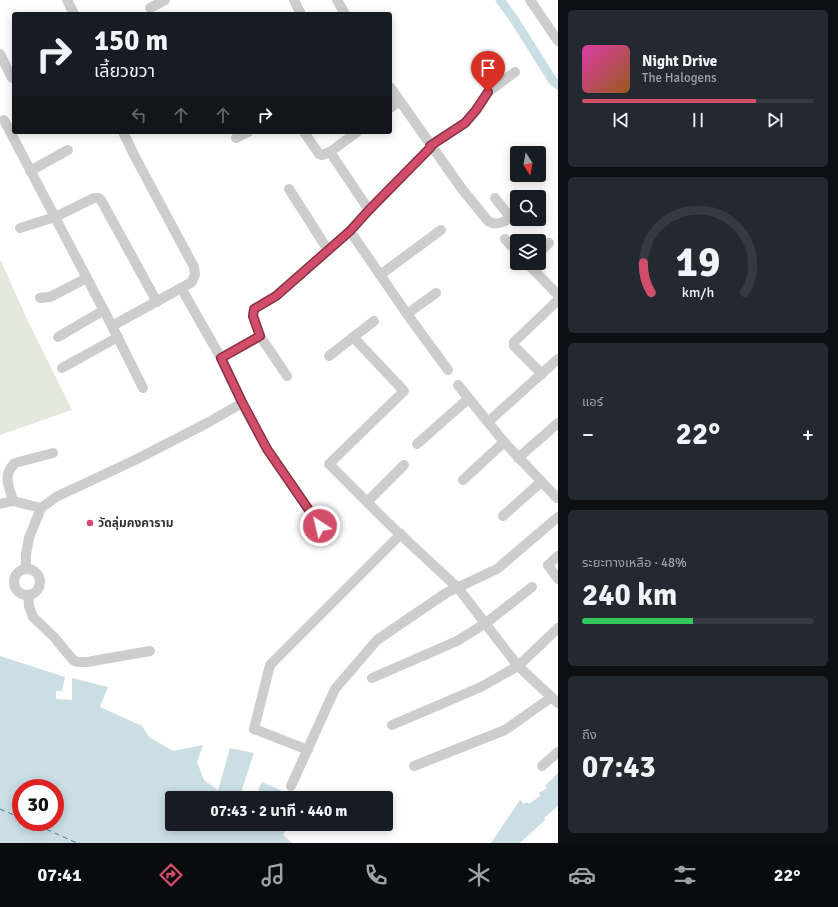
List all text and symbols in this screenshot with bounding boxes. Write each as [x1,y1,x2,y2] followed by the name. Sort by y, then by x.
[94,24,168,58] text: 150 m
[28,28,80,80] icon: right
[471,51,505,92] pin
[642,52,717,70] text: Night Drive
[477,57,499,79] icon: arrive
[94,60,155,82] text: เลี้ยวขวา
[642,70,717,86] text: The Halogens
[128,104,150,126] icon: left
[170,104,192,126] icon: ahead
[212,104,234,126] icon: ahead
[254,104,276,126] icon: right
[610,109,632,131] icon: previous
[687,109,709,131] icon: pause
[764,109,786,131] icon: next
[510,146,546,182] north arrow
[510,146,546,270] map controls
[510,190,546,226] button: search
[510,234,546,270] button: layers
[676,237,720,288] text: 19
[682,283,714,300] text: km/h
[582,394,603,410] text: แอร์
[676,416,720,453] text: 22°
[582,421,594,448] text: −
[802,421,814,448] text: +
[299,505,341,547] position arrow
[98,516,173,531] place label: วัดลุ่มคงคาราม
[85,518,95,528] marker: วัดลุ่มคงคาราม
[582,555,687,571] text: ระยะทางเหลือ · 48%
[582,577,677,614] text: 240 km
[582,727,597,743] text: ถึง
[582,749,656,786] text: 07:43
[12,779,64,831] speed limit sign: 30
[211,802,347,820] text: 07:43 · 2 นาที · 440 m
[157,861,185,889] icon: directions
[259,861,287,889] icon: music
[362,861,390,889] icon: phone
[465,861,493,889] icon: climate
[568,861,596,889] icon: car
[671,861,699,889] icon: filters
[37,864,82,886] text: 07:41
[774,864,801,886] text: 22°

